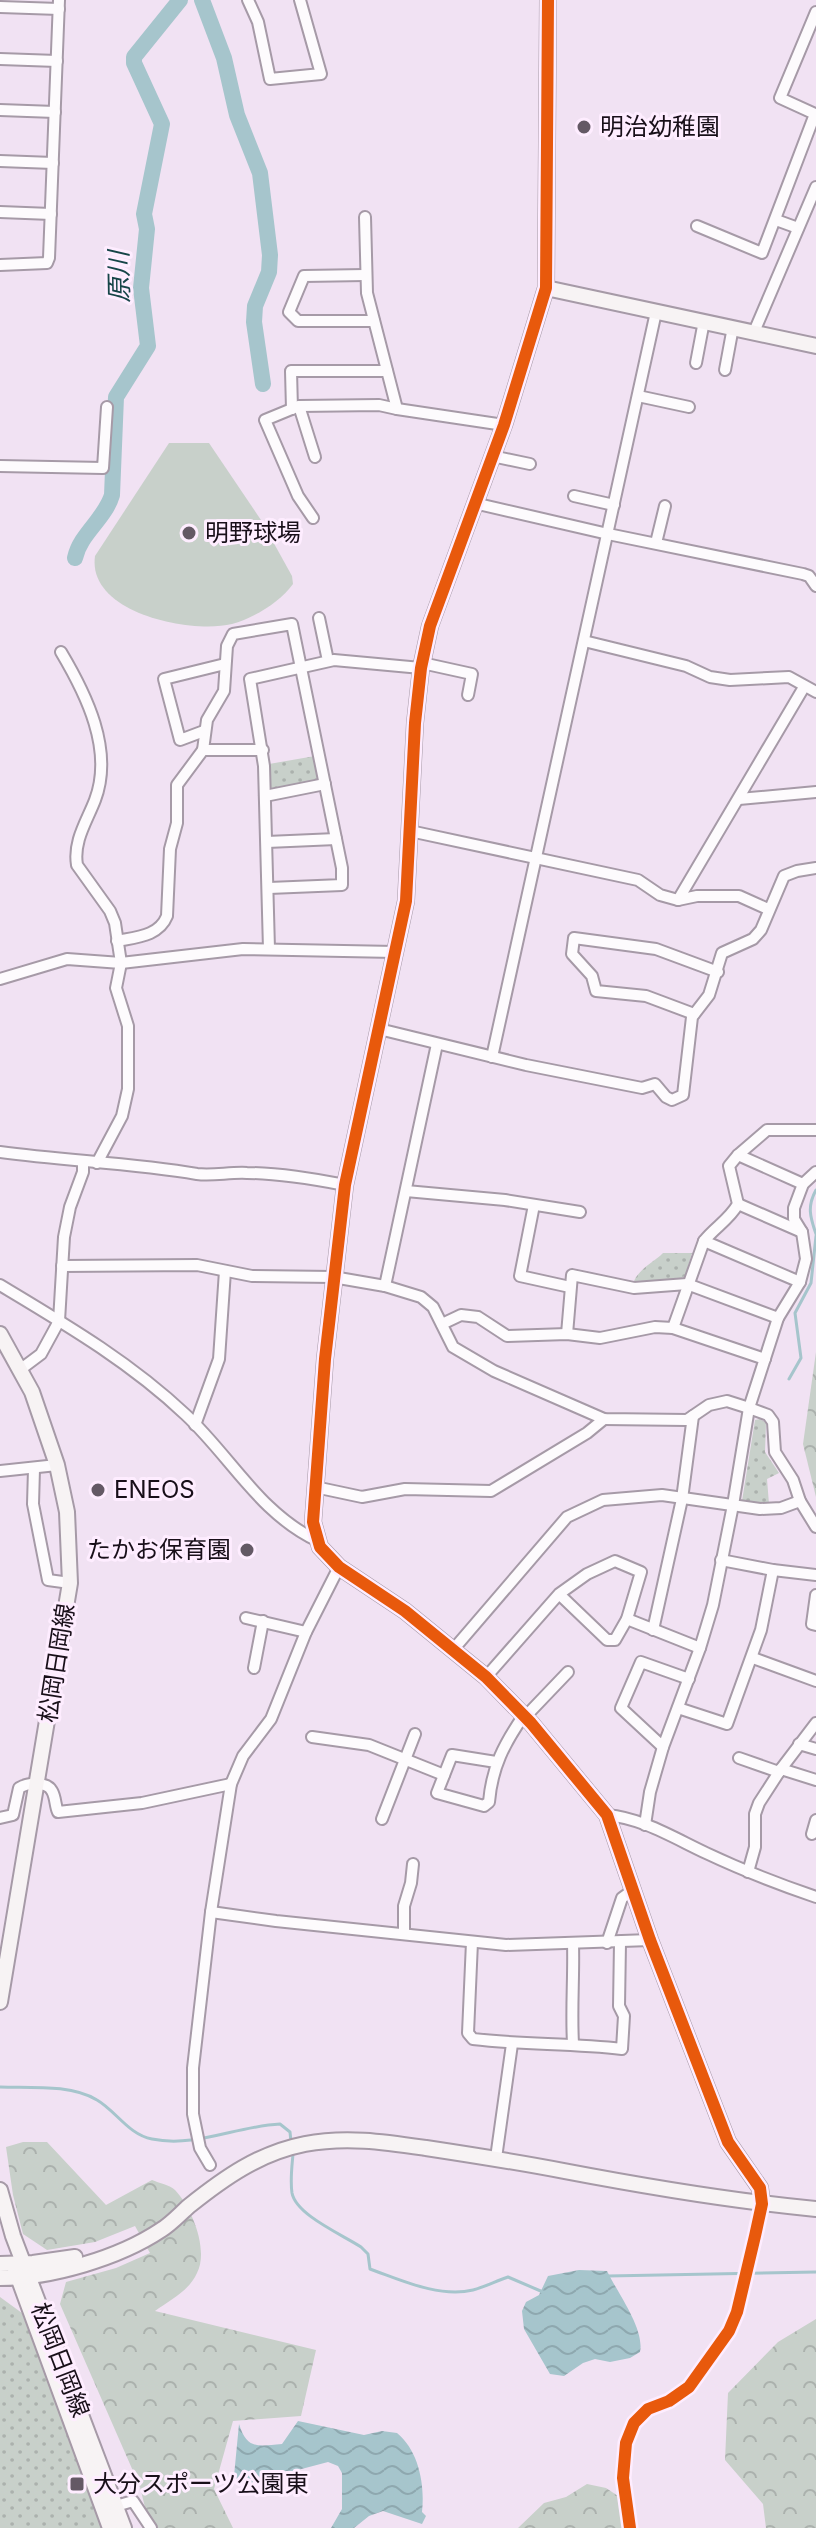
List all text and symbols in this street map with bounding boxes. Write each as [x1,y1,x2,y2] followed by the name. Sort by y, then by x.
[600,112,720,141] place label: 明治幼稚園
[575,118,593,136] marker: 明治幼稚園
[102,248,134,303] water label: 原川
[205,518,301,547] place label: 明野球場
[180,524,198,542] marker: 明野球場
[114,1475,195,1504] place label: ENEOS
[89,1481,107,1499] marker: ENEOS
[87,1535,231,1564] place label: たかお保育園
[238,1541,256,1559] marker: たかお保育園
[33,1601,80,1724] street label: 松岡日岡線
[25,2299,96,2421] street label: 松岡日岡線
[93,2469,309,2498] place label: 大分スポーツ公園東
[68,2475,86,2493] marker: 大分スポーツ公園東

